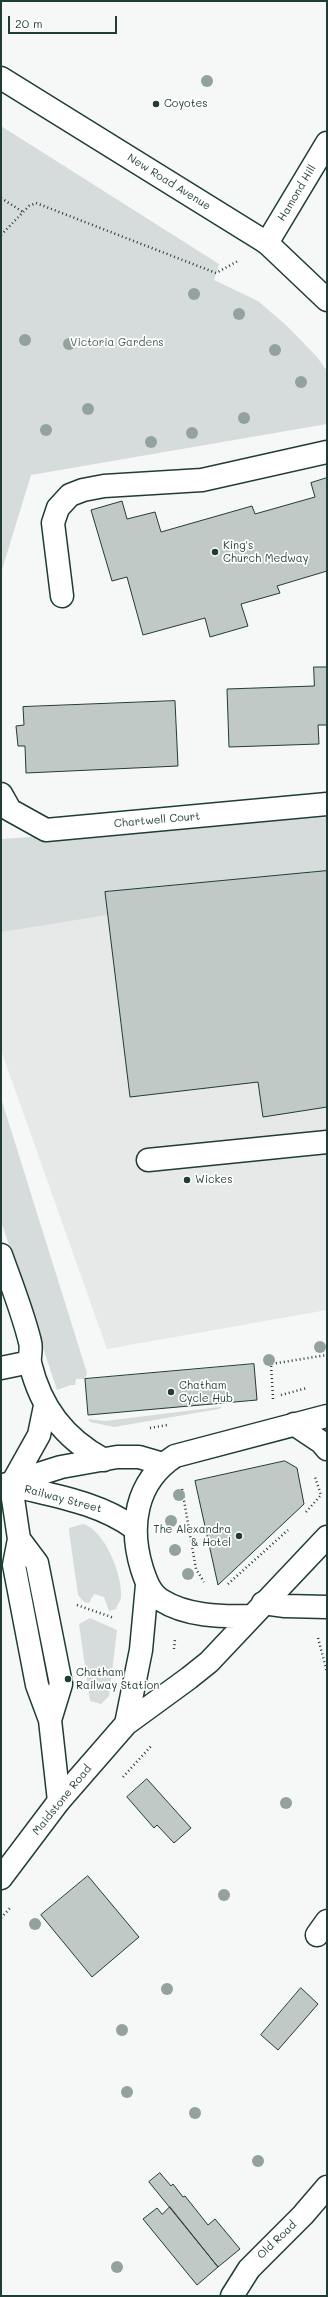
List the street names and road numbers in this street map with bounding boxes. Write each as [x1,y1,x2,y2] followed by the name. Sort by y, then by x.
[125,151,213,213] street label: New Road Avenue
[275,162,319,224] street label: Hamond Hill
[113,810,201,830] street label: Chartwell Court
[23,1482,103,1516] street label: Railway Street
[30,1762,94,1838] street label: Maidstone Road
[255,2218,299,2262] street label: Old Road

